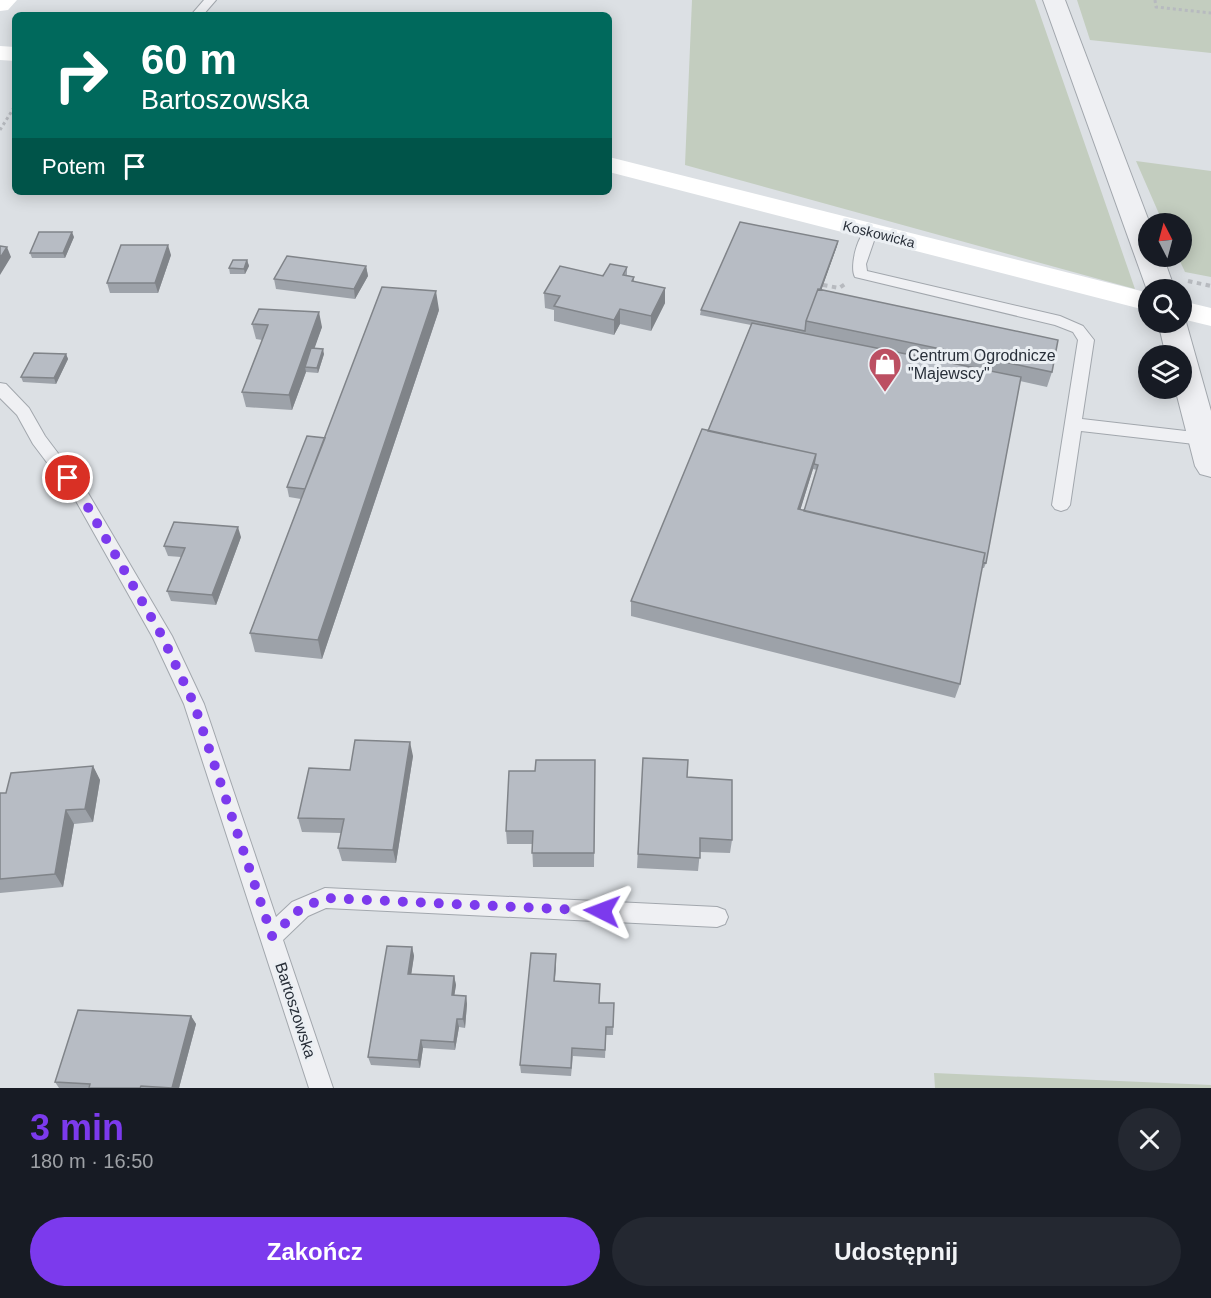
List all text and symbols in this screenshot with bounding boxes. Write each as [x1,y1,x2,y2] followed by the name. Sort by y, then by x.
[42,36,120,114] icon: right
[141,36,237,83] text: 60 m
[141,85,309,115] text: Bartoszowska
[118,150,151,183] icon: arrive
[42,154,106,179] text: Potem
[1138,213,1192,267] north arrow
[1138,213,1192,399] map controls
[841,217,917,251] street label: Koskowicka
[1138,279,1192,333] button: search
[1138,345,1192,399] button: layers
[867,346,903,393] shop icon: Centrum Ogrodnicze "Majewscy"
[908,347,1056,382] place label: Centrum Ogrodnicze "Majewscy"
[42,452,93,503] pin
[51,461,84,494] icon: arrive
[570,879,634,943] position arrow
[272,960,319,1060] street label: Bartoszowska
[30,1107,124,1148] text: 3 min
[1118,1108,1181,1171] button: close
[30,1150,153,1172] text: 180 m · 16:50
[30,1217,600,1286] button: Zakończ
[612,1217,1181,1286] button: Udostępnij

